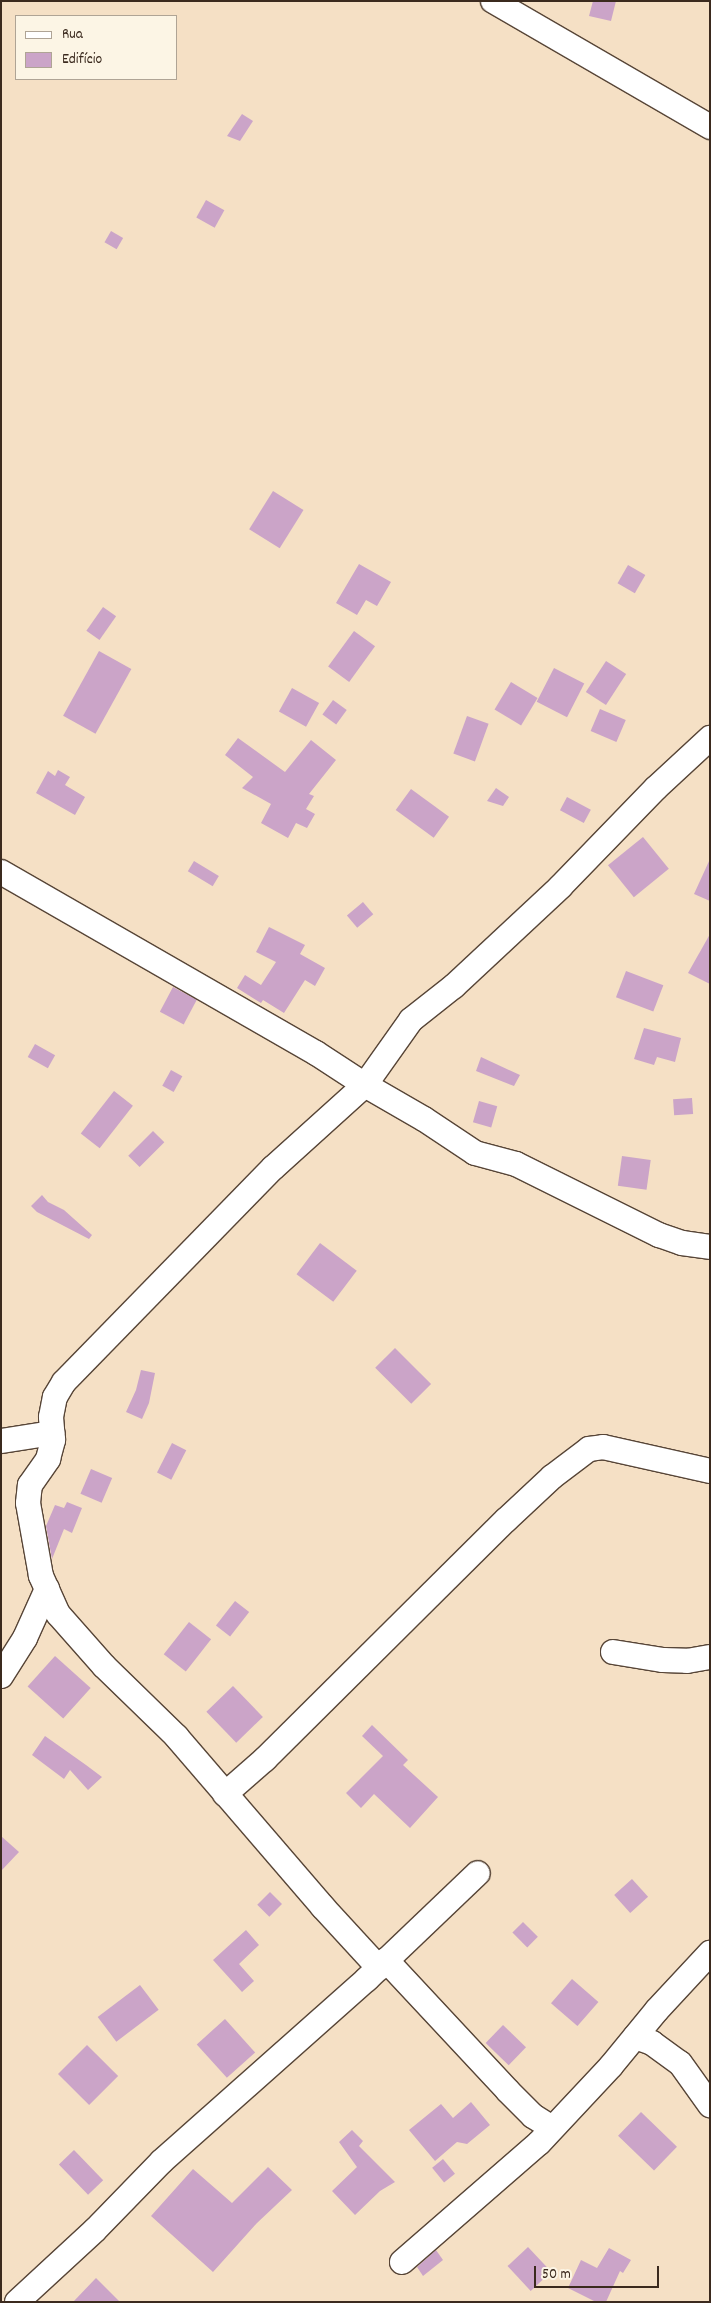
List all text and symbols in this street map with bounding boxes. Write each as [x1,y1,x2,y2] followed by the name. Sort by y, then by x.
[15,15,178,80] legend
[62,24,83,46] text: Rua
[62,49,102,71] text: Edifício
[536,2256,661,2288] scale bar
[542,2264,571,2286] text: 50 m

